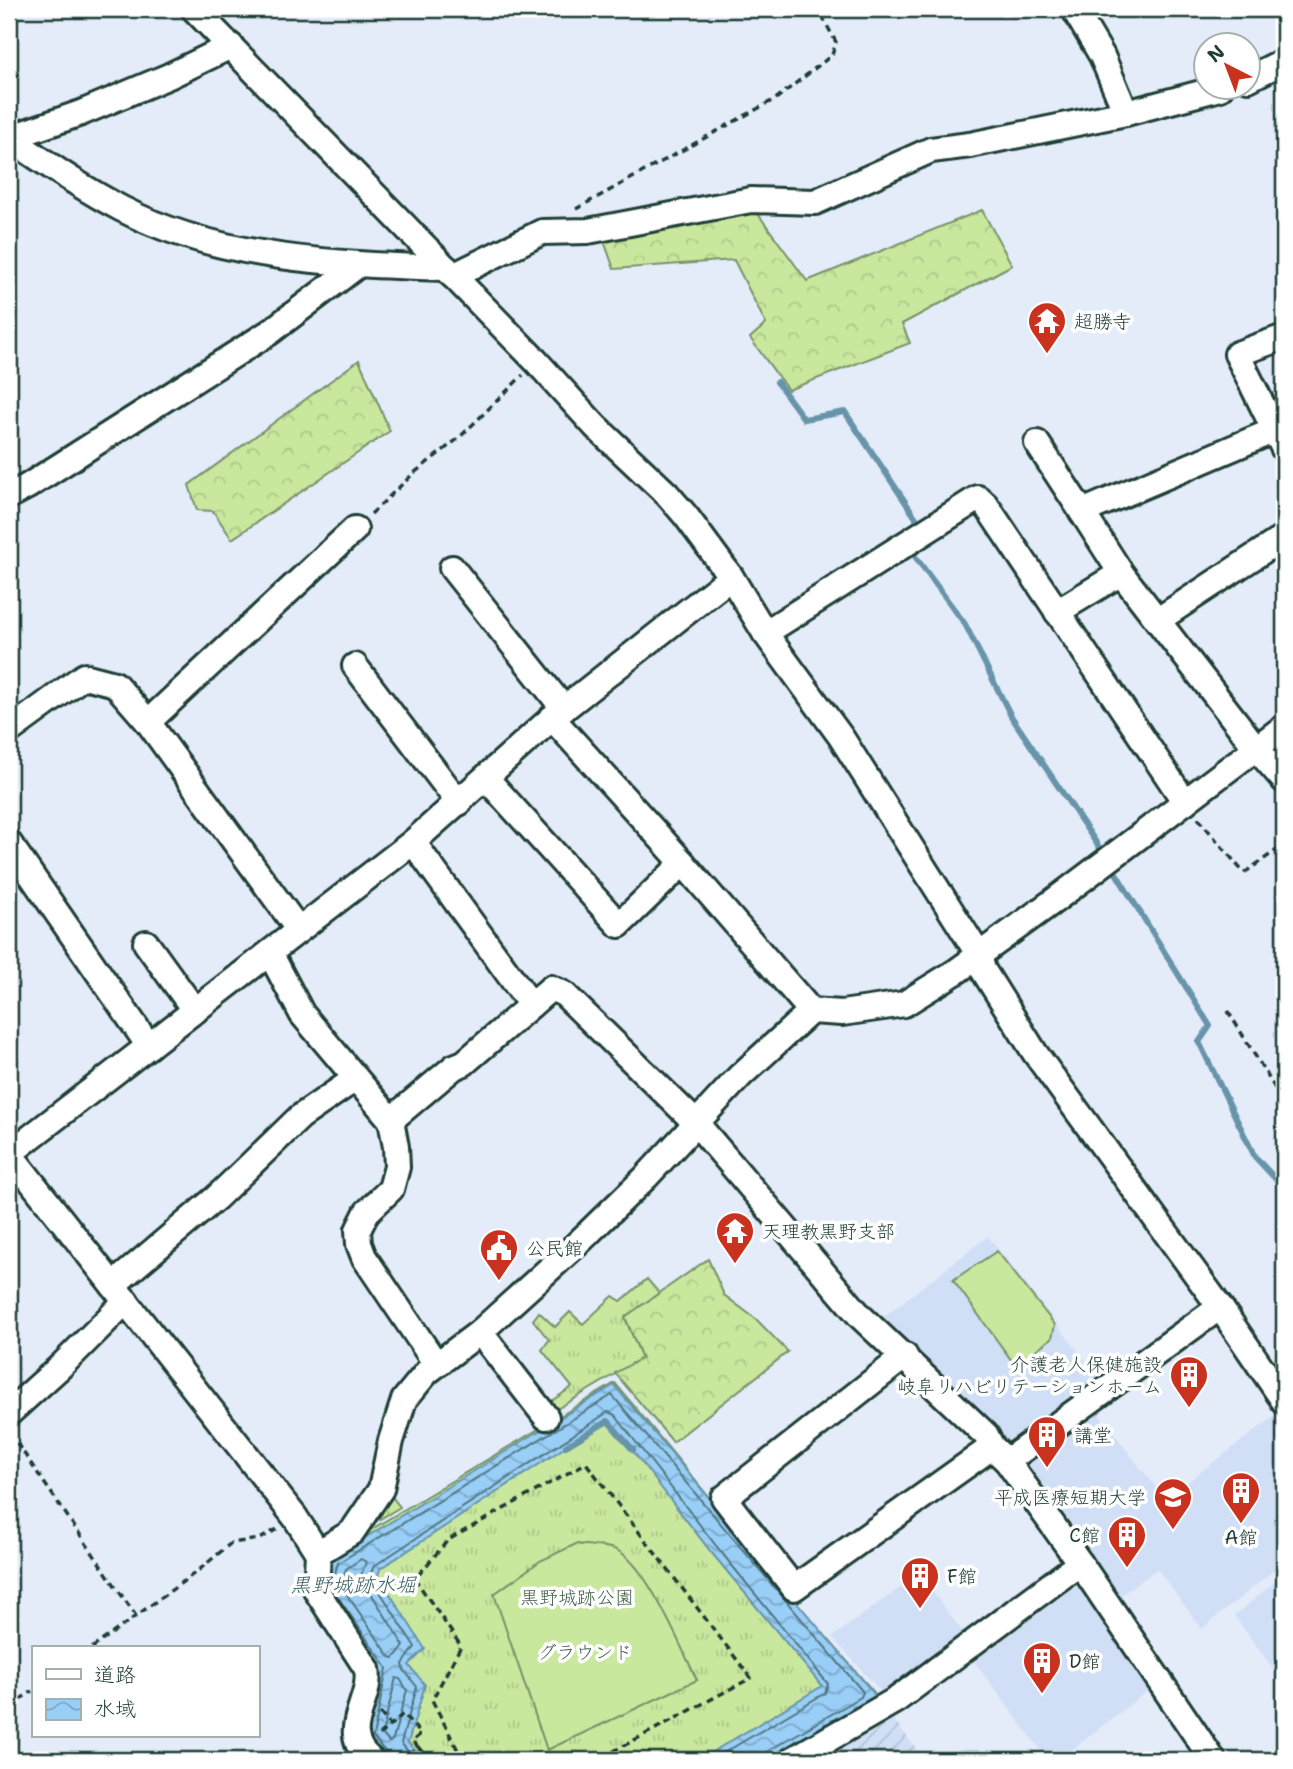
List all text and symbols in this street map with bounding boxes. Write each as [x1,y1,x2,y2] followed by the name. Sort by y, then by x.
[1192,32,1262,102] north arrow
[1202,39,1230,68] text: N
[1026,300,1068,355] temple icon: 超勝寺
[1074,309,1131,334] place label: 超勝寺
[714,1210,756,1265] temple icon: 天理教黒野支部
[762,1219,895,1244] place label: 天理教黒野支部
[478,1227,520,1282] public building icon: 公民館
[526,1236,583,1261] place label: 公民館
[897,1352,1162,1399] place label: 介護老人保健施設 岐阜リハビリテーションホーム
[1168,1354,1210,1409] building icon: 介護老人保健施設 岐阜リハビリテーションホーム
[1026,1414,1068,1469] building icon: 講堂
[1074,1423,1112,1448] place label: 講堂
[1220,1470,1262,1525] building icon: A館
[1152,1476,1194,1531] school or university icon: 平成医療短期大学
[994,1485,1146,1510] place label: 平成医療短期大学
[1106,1514,1148,1569] building icon: C館
[1069,1523,1100,1548] place label: C館
[1225,1525,1257,1550] place label: A館
[899,1555,941,1610] building icon: F館
[947,1564,977,1589] place label: F館
[290,1571,418,1599] water label: 黒野城跡水堀
[520,1585,634,1610] park label: 黒野城跡公園
[537,1640,633,1665] park label: グラウンド
[1021,1640,1063,1695] building icon: D館
[32,1646,259,1738] legend
[1069,1649,1101,1674] place label: D館
[94,1661,136,1689] text: 道路
[94,1695,136,1723] text: 水域

